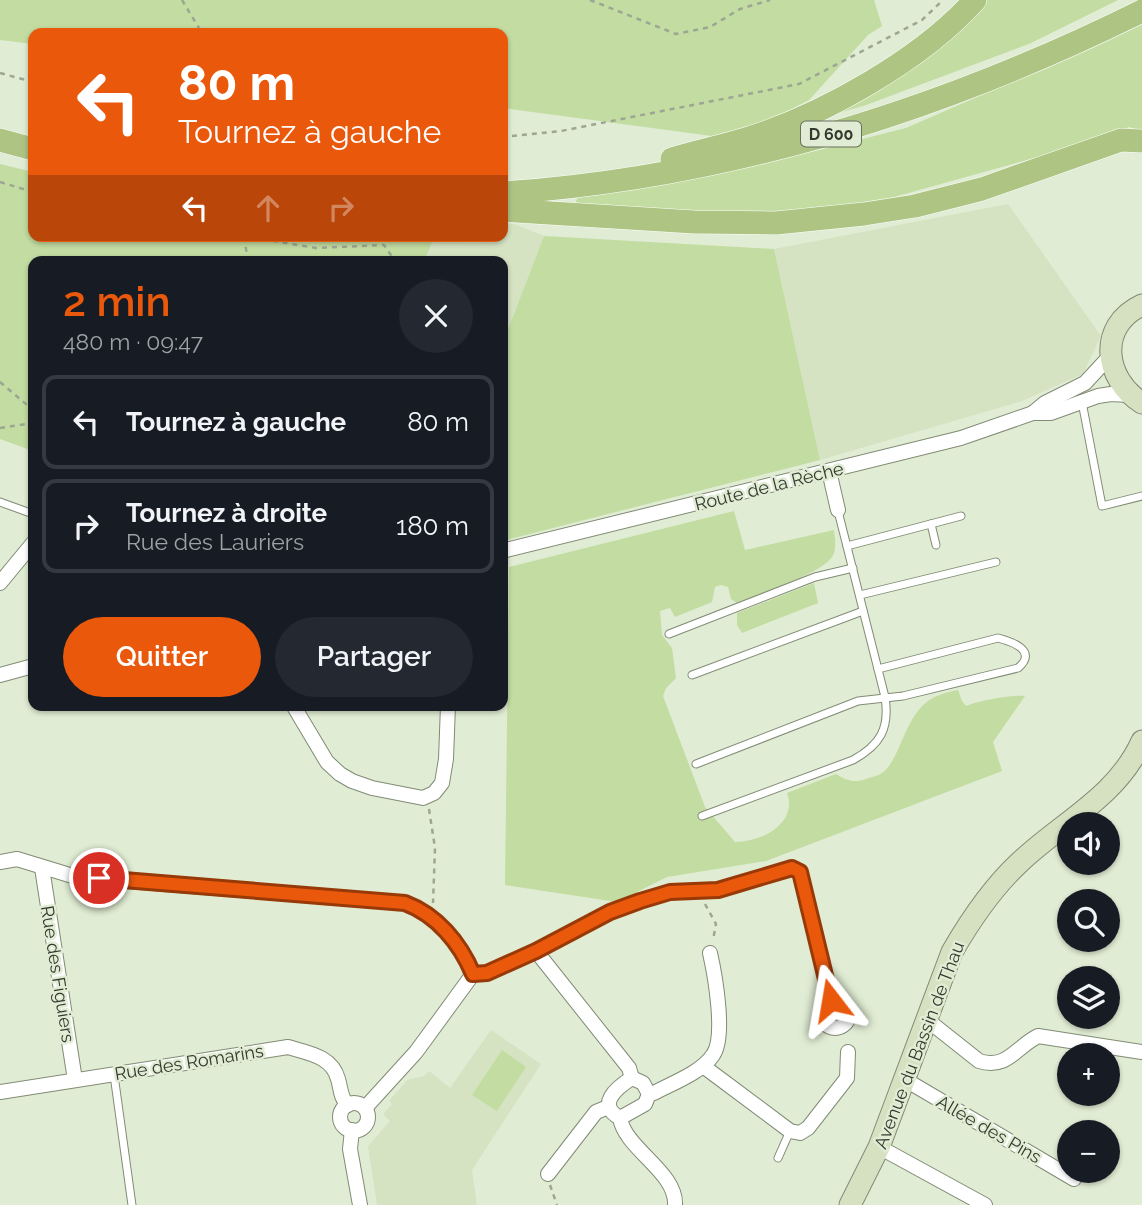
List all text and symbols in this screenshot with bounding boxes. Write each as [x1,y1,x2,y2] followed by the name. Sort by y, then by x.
[178,54,295,111] text: 80 m
[63,56,154,147] icon: left
[178,113,441,150] text: Tournez à gauche
[801,122,861,146] road number: D 600
[176,189,214,227] icon: left
[249,189,287,227] icon: ahead
[322,189,360,227] icon: right
[63,277,171,326] text: 2 min
[399,279,473,353] button: close
[63,328,203,355] text: 480 m · 09:47
[67,403,105,441] icon: left
[126,407,346,437] text: Tournez à gauche
[407,407,469,437] text: 80 m
[692,457,846,515] street label: Route de la Rèche
[126,498,327,528] text: Tournez à droite
[67,507,105,545] icon: right
[396,511,469,541] text: 180 m
[126,528,304,555] text: Rue des Lauriers
[63,617,261,697] button: Quitter
[275,617,473,697] button: Partager
[1057,812,1120,1183] map controls
[1057,812,1120,875] button: sound
[69,848,129,908] pin
[80,859,118,897] icon: arrive
[1057,889,1120,952] button: search
[37,904,79,1044] street label: Rue des Figuiers
[870,938,968,1152] street label: Avenue du Bassin de Thau
[794,963,868,1037] position arrow
[1057,966,1120,1029] button: layers
[113,1040,265,1084] street label: Rue des Romarins
[1057,1043,1120,1106] button: +
[933,1091,1045,1168] street label: Allée des Pins
[1057,1120,1120,1183] button: −

